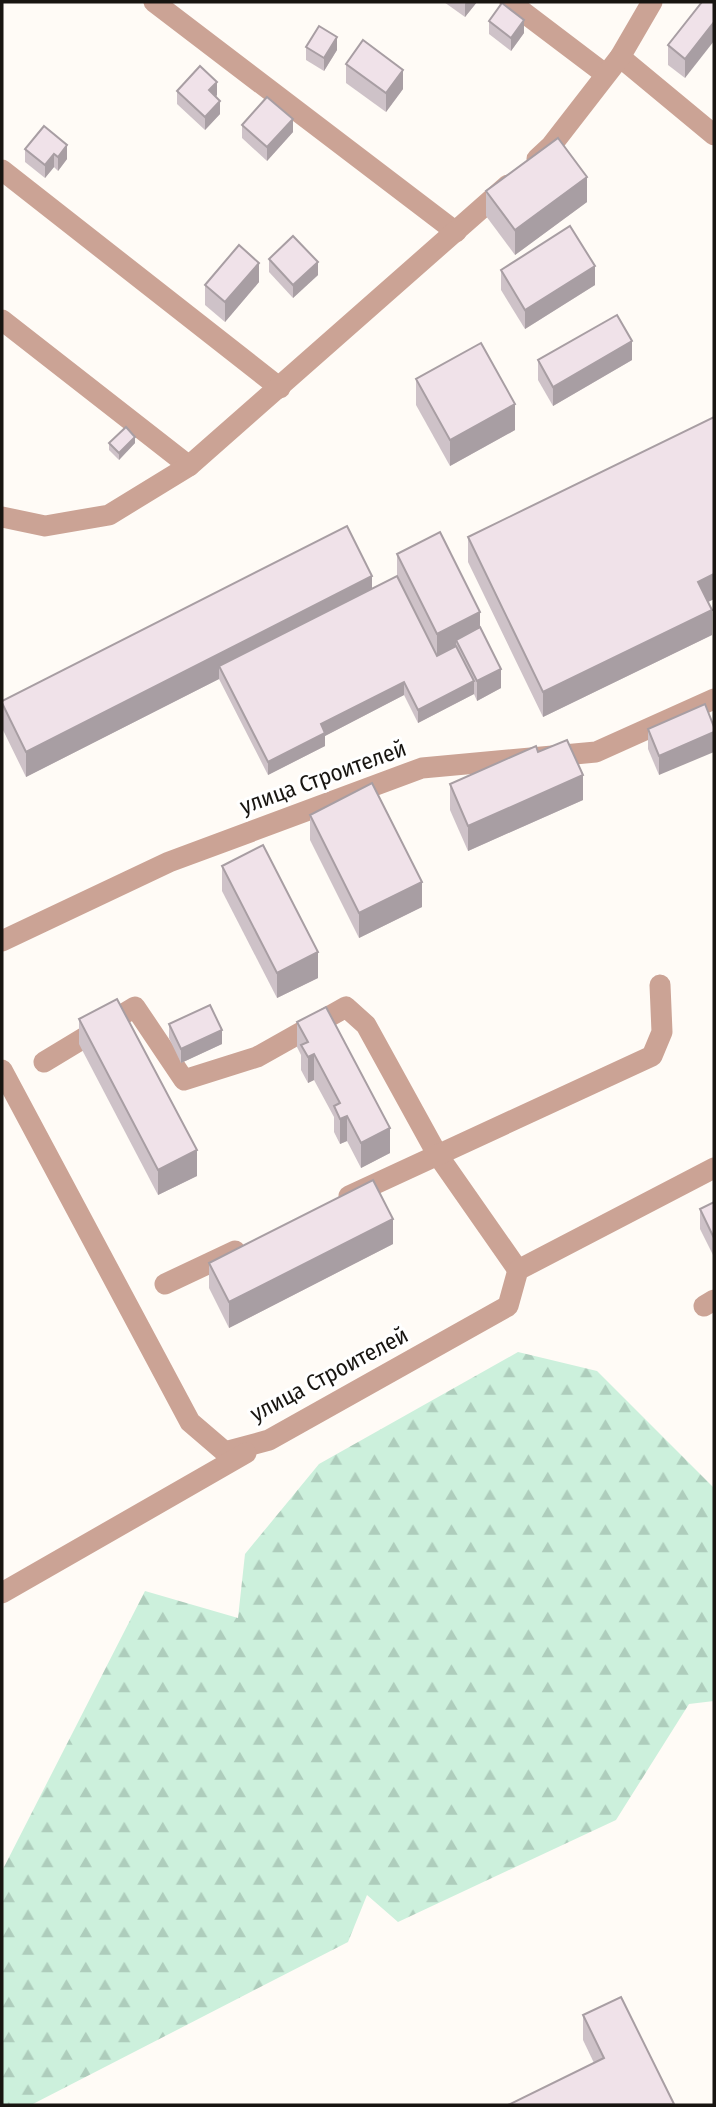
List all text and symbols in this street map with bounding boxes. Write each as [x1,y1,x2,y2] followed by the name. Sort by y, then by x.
[236,734,410,820] street label: улица Строителей
[245,1321,413,1427] street label: улица Строителей

